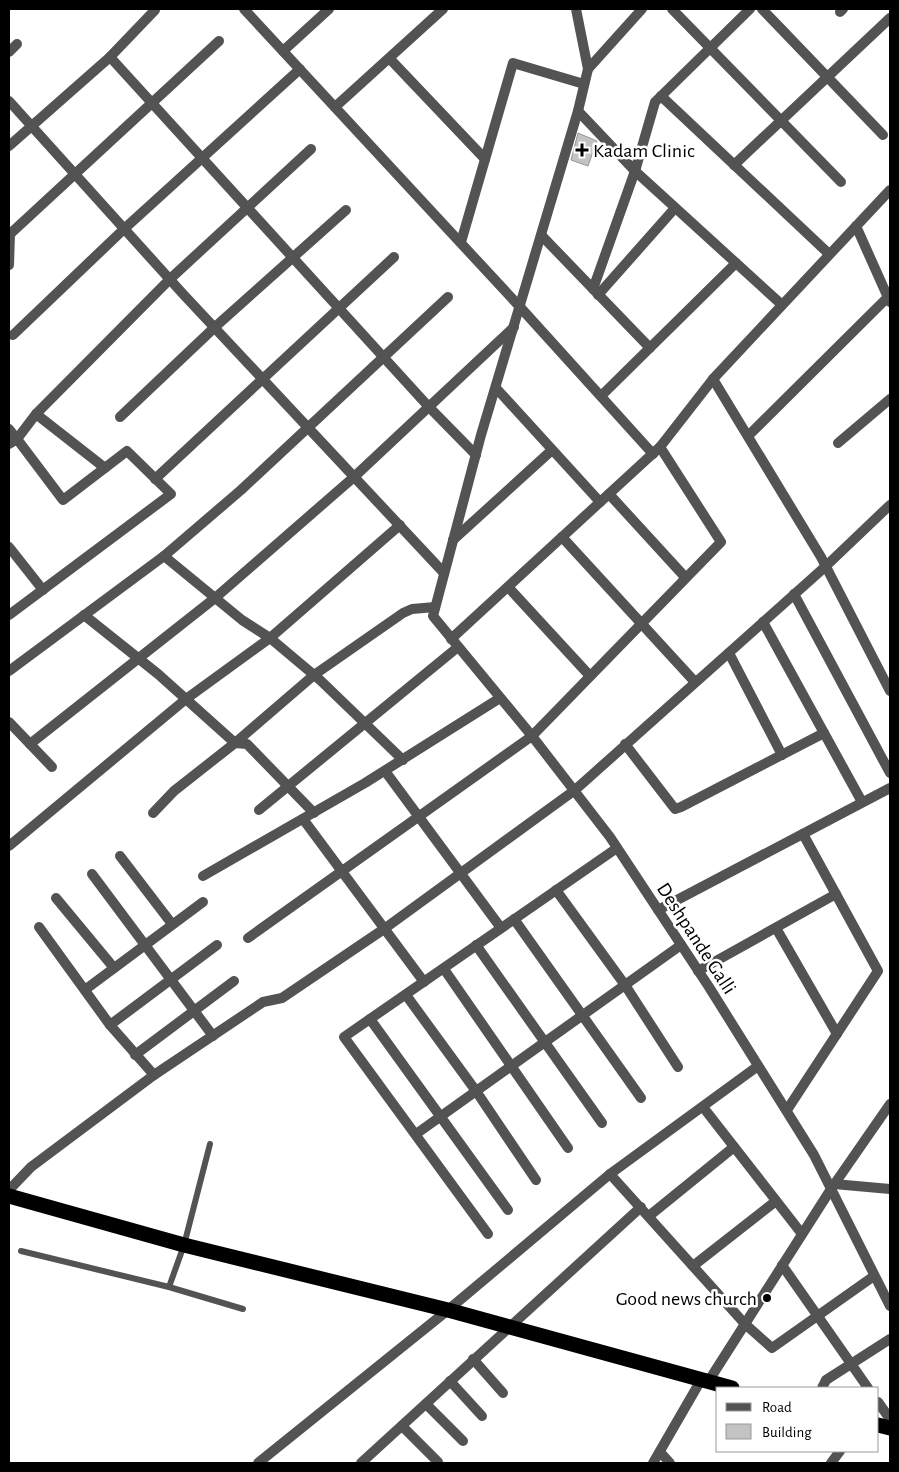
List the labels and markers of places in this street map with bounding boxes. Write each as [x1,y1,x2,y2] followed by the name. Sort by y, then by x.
[593,141,695,161] place label: Kadam Clinic
[575,143,589,157] marker: Kadam Clinic
[616,1289,757,1309] place label: Good news church
[761,1292,773,1304] marker: Good news church

